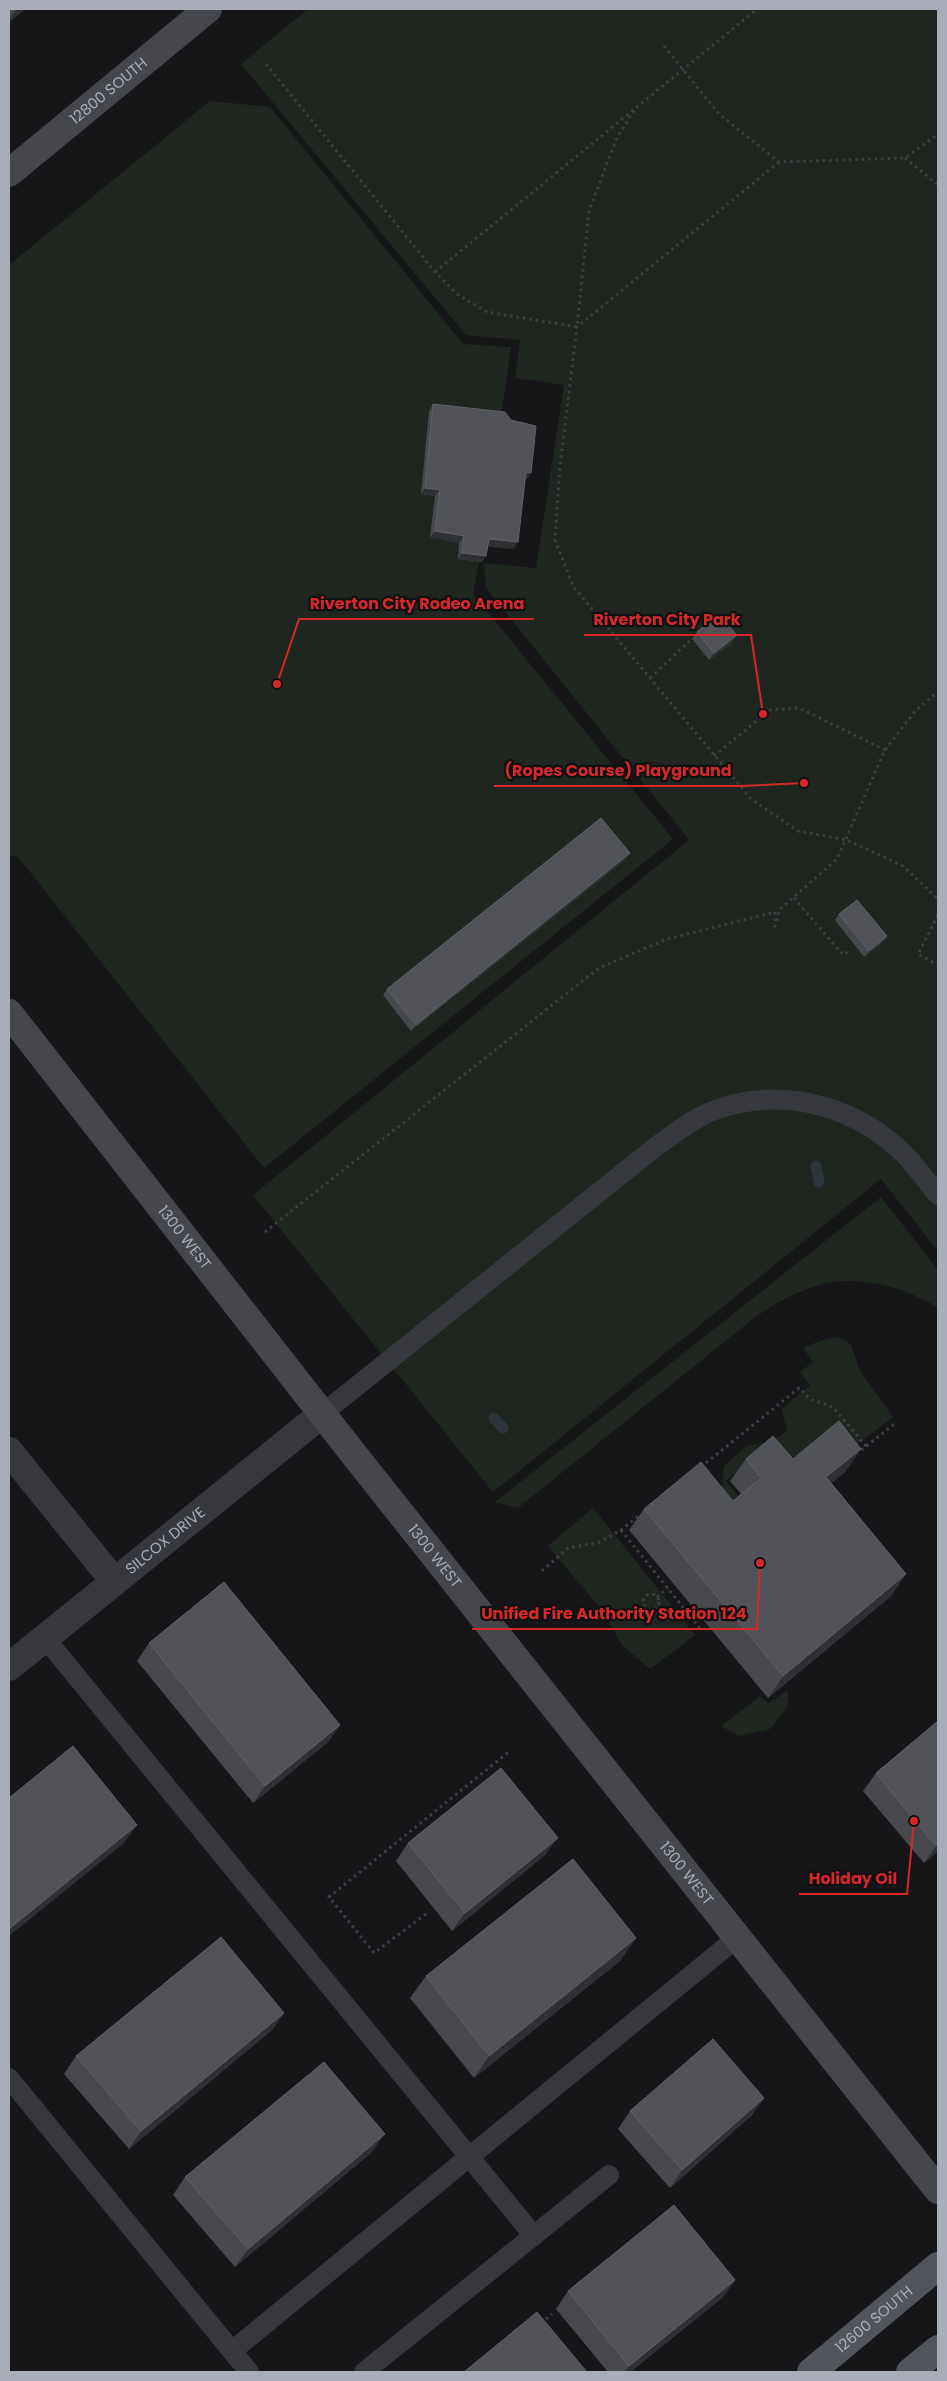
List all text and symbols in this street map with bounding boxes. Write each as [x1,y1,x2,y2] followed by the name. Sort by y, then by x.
[65,52,152,129] street label: 12800 SOUTH
[299,588,534,619] callout: Riverton City Rodeo Arena
[310,592,524,615] text: Riverton City Rodeo Arena
[584,604,751,635] callout: Riverton City Park
[593,608,741,631] text: Riverton City Park
[494,755,741,786] callout: (Ropes Course) Playground
[504,759,732,782] text: (Ropes Course) Playground
[153,1201,216,1274] street label: 1300 WEST
[121,1502,209,1579] street label: SILCOX DRIVE
[403,1520,467,1592] street label: 1300 WEST
[472,1598,757,1629] callout: Unified Fire Authority Station 124
[481,1602,747,1625] text: Unified Fire Authority Station 124
[655,1837,719,1909] street label: 1300 WEST
[799,1863,907,1894] callout: Holiday Oil
[809,1867,897,1890] text: Holiday Oil
[830,2281,917,2358] street label: 12600 SOUTH

